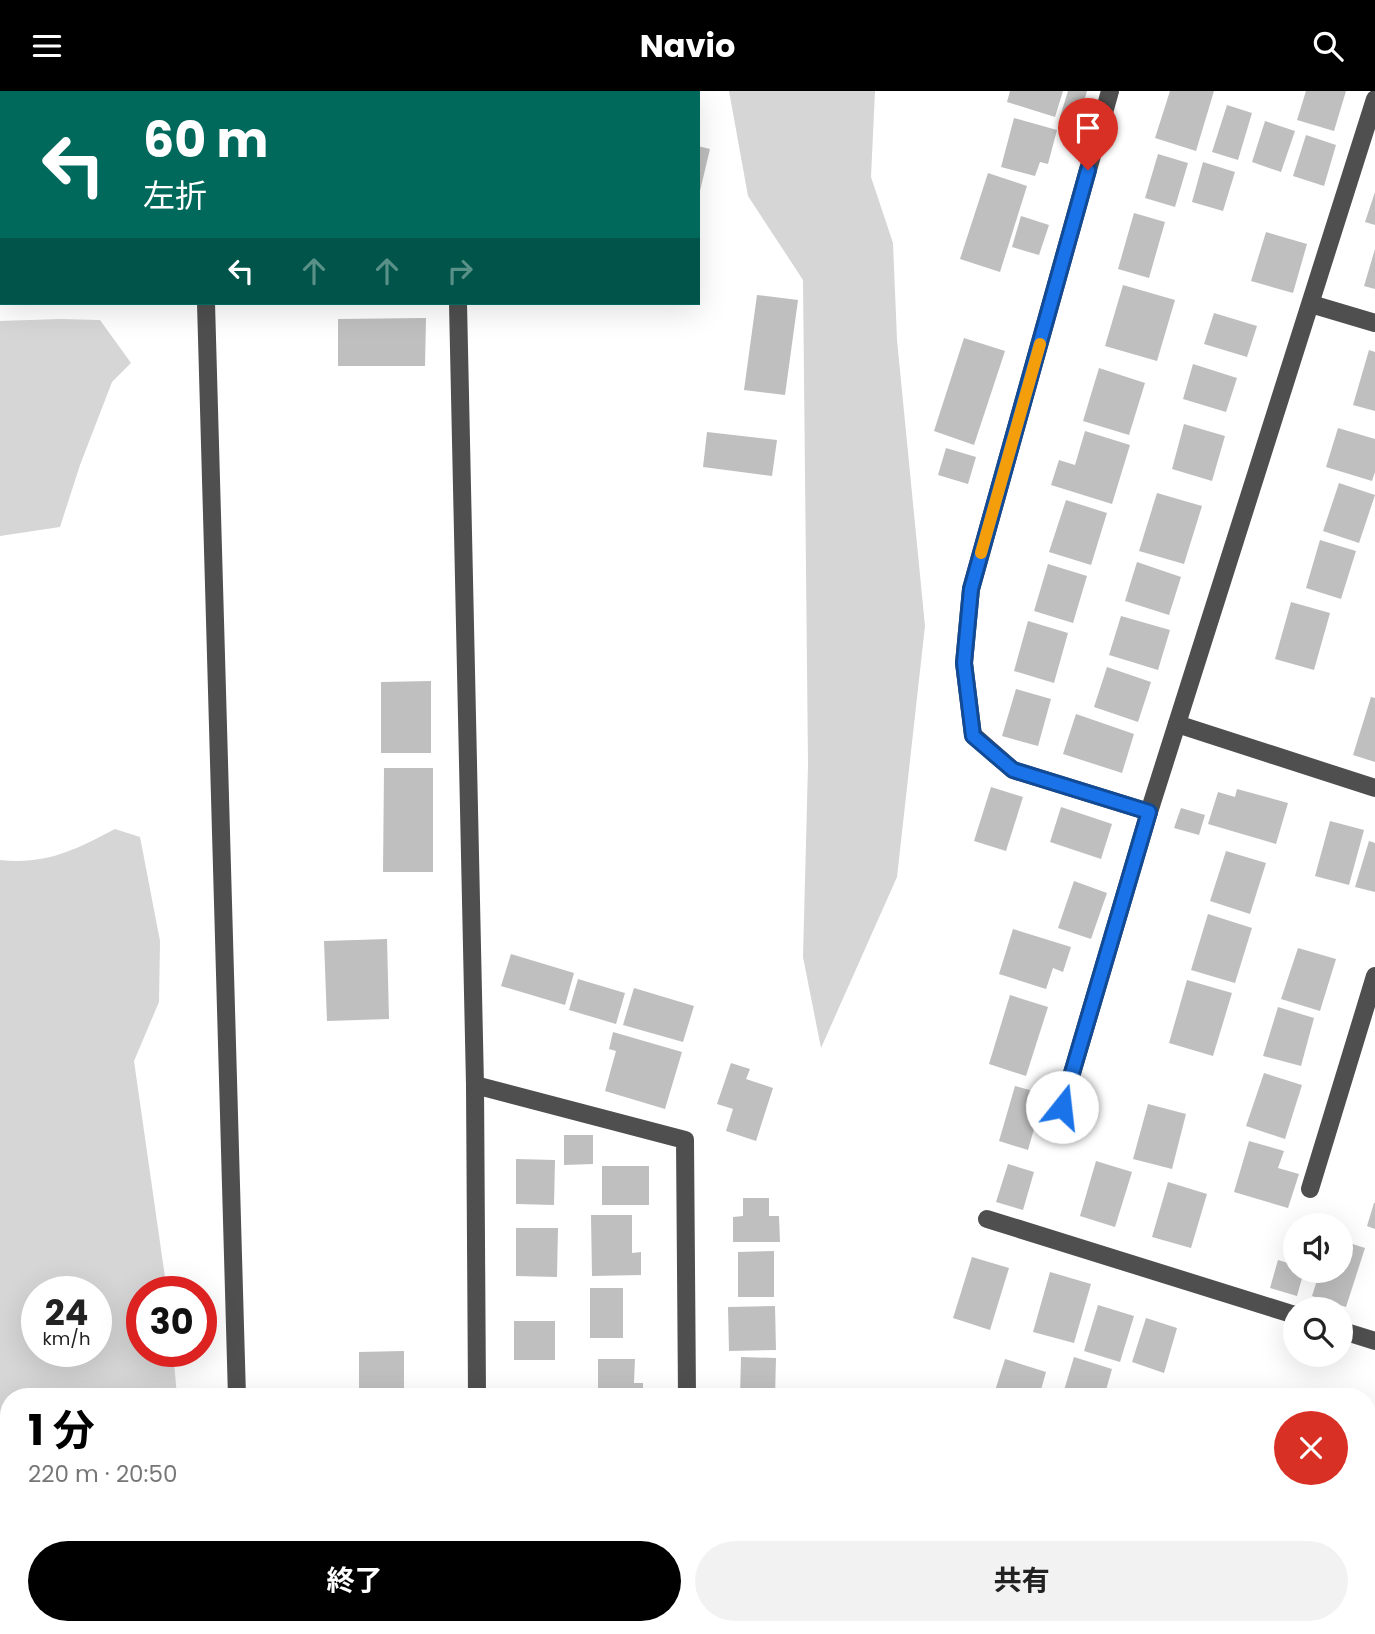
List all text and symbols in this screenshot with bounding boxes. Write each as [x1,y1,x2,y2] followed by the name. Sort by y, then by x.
[640,23,735,68] text: Navio
[28,27,66,65] icon: menu
[1309,27,1347,65] icon: search
[1058,98,1118,170] pin
[143,106,268,174] text: 60 m
[1069,109,1107,147] icon: arrive
[28,119,119,210] icon: left
[143,173,207,218] text: 左折
[222,252,260,290] icon: left
[295,252,333,290] icon: ahead
[368,252,406,290] icon: ahead
[441,252,479,290] icon: right
[1025,1070,1099,1144] position arrow
[1283,1213,1353,1367] map controls
[1283,1213,1353,1283] button: sound
[126,1276,217,1367] speed limit sign: 30
[45,1288,88,1337] text: 24
[1283,1297,1353,1367] button: search
[43,1326,90,1351] text: km/h
[28,1401,95,1460] text: 1 分
[1274,1411,1348,1485] button: close
[28,1458,177,1490] text: 220 m · 20:50
[28,1541,681,1621] button: 終了
[695,1541,1348,1621] button: 共有

